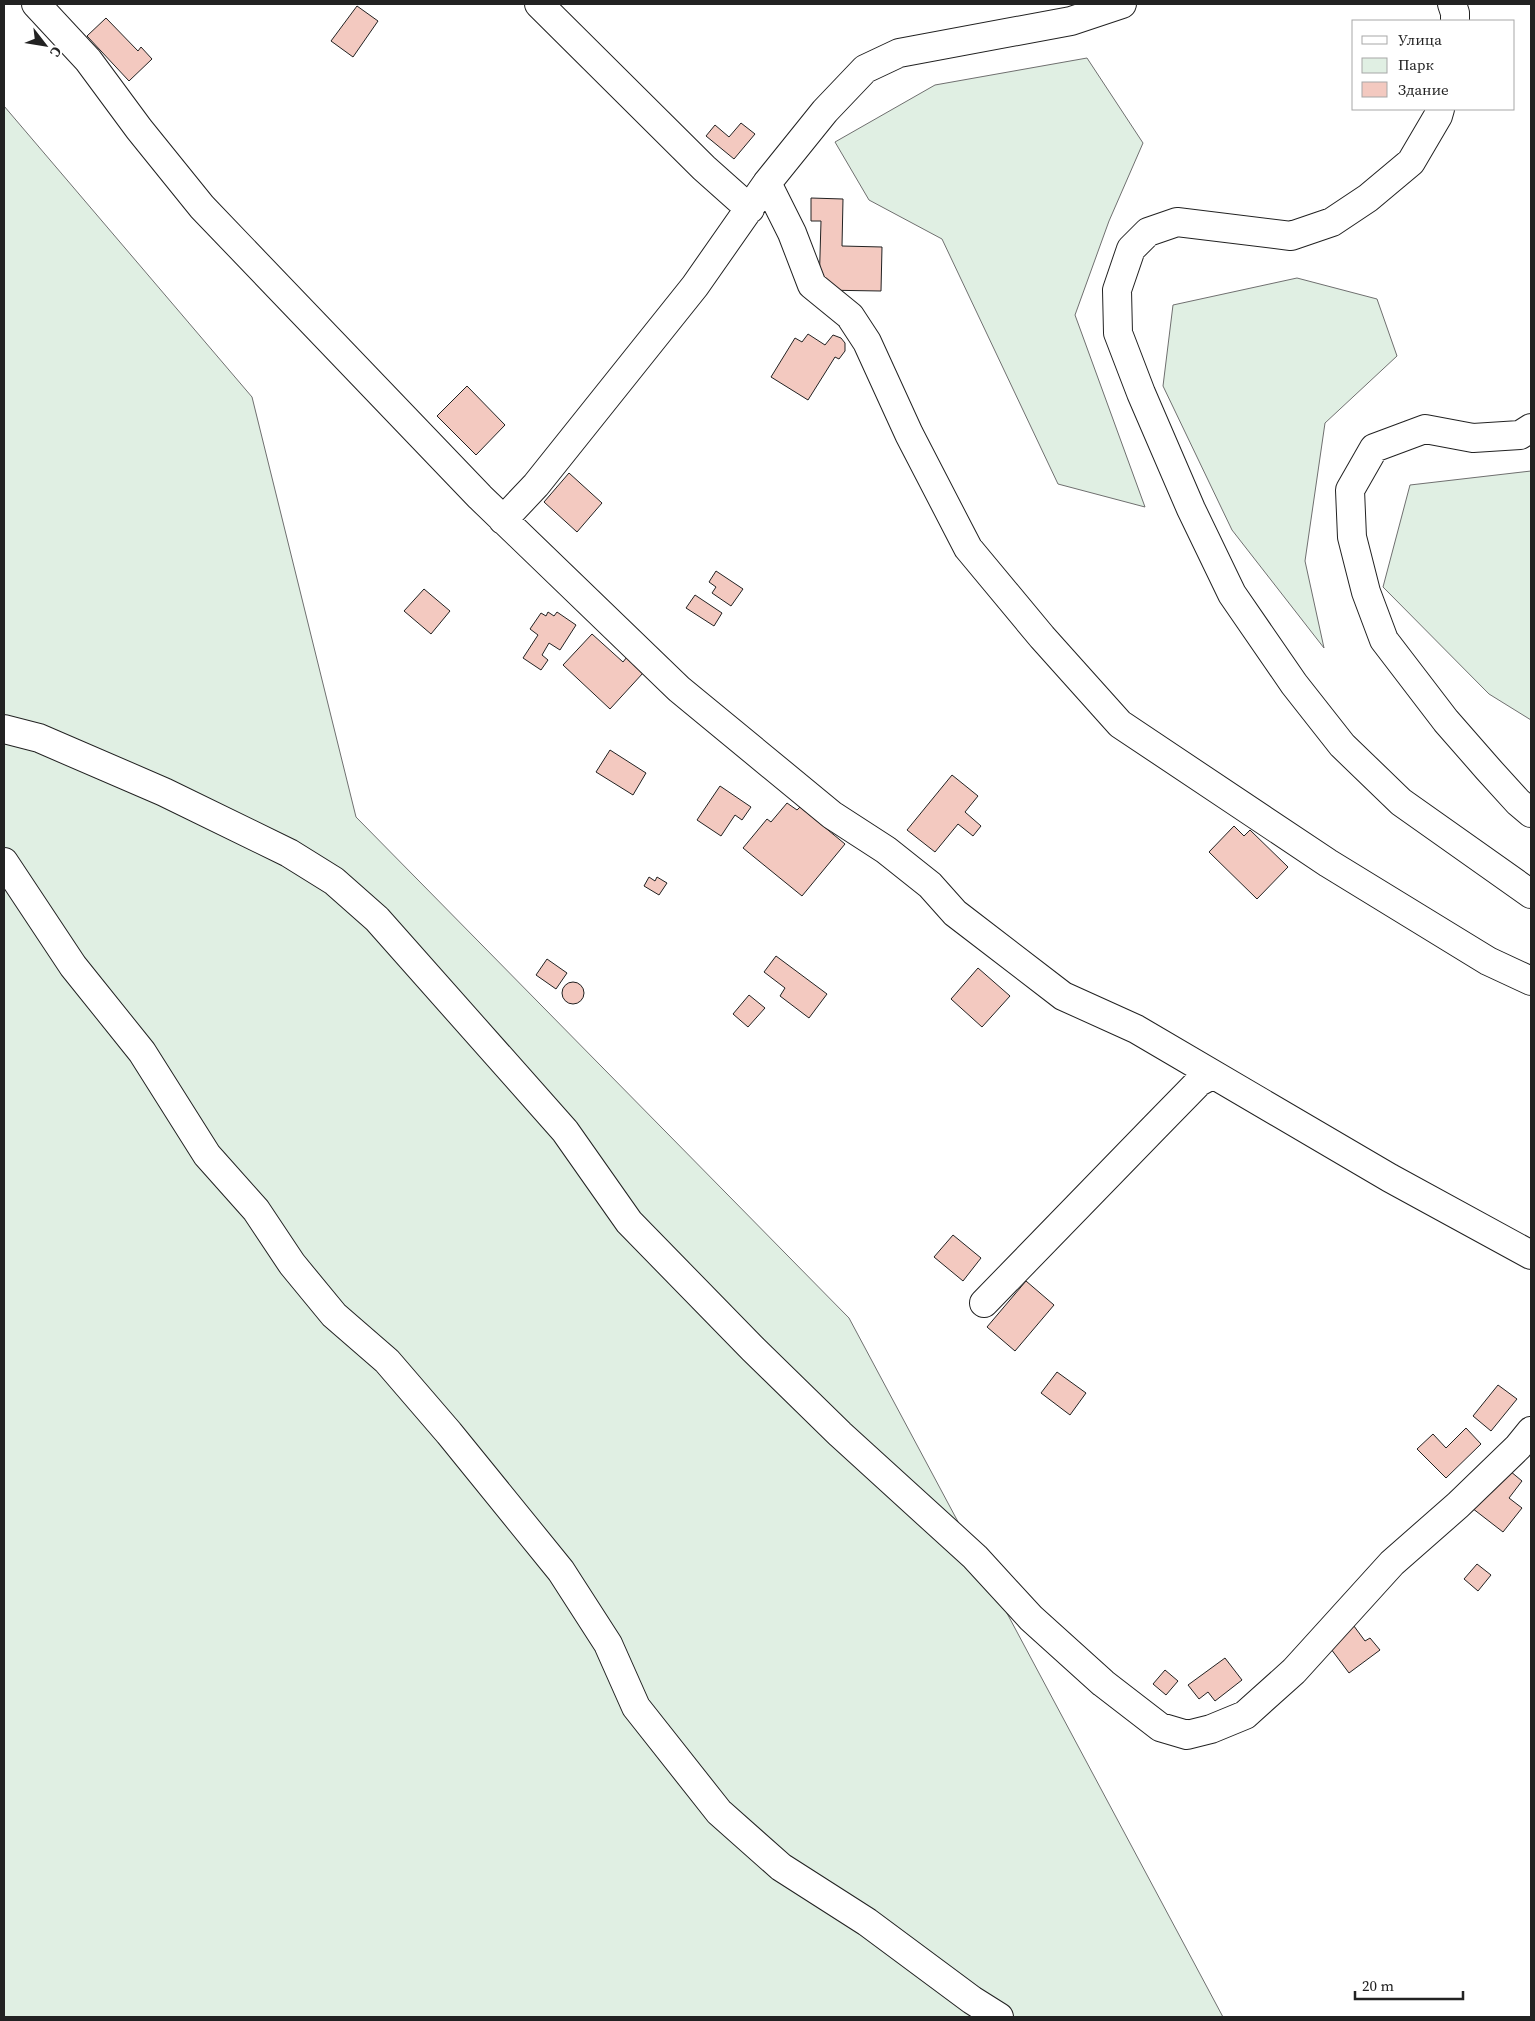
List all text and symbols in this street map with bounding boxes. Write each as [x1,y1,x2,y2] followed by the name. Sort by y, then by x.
[20,20,70,70] north arrow
[1352,20,1515,110] legend
[1398,29,1442,50] text: Улица
[45,43,67,61] text: С
[1398,54,1434,75] text: Парк
[1398,79,1449,100] text: Здание
[1355,1968,1462,2000] scale bar
[1362,1975,1394,1996] text: 20 m

